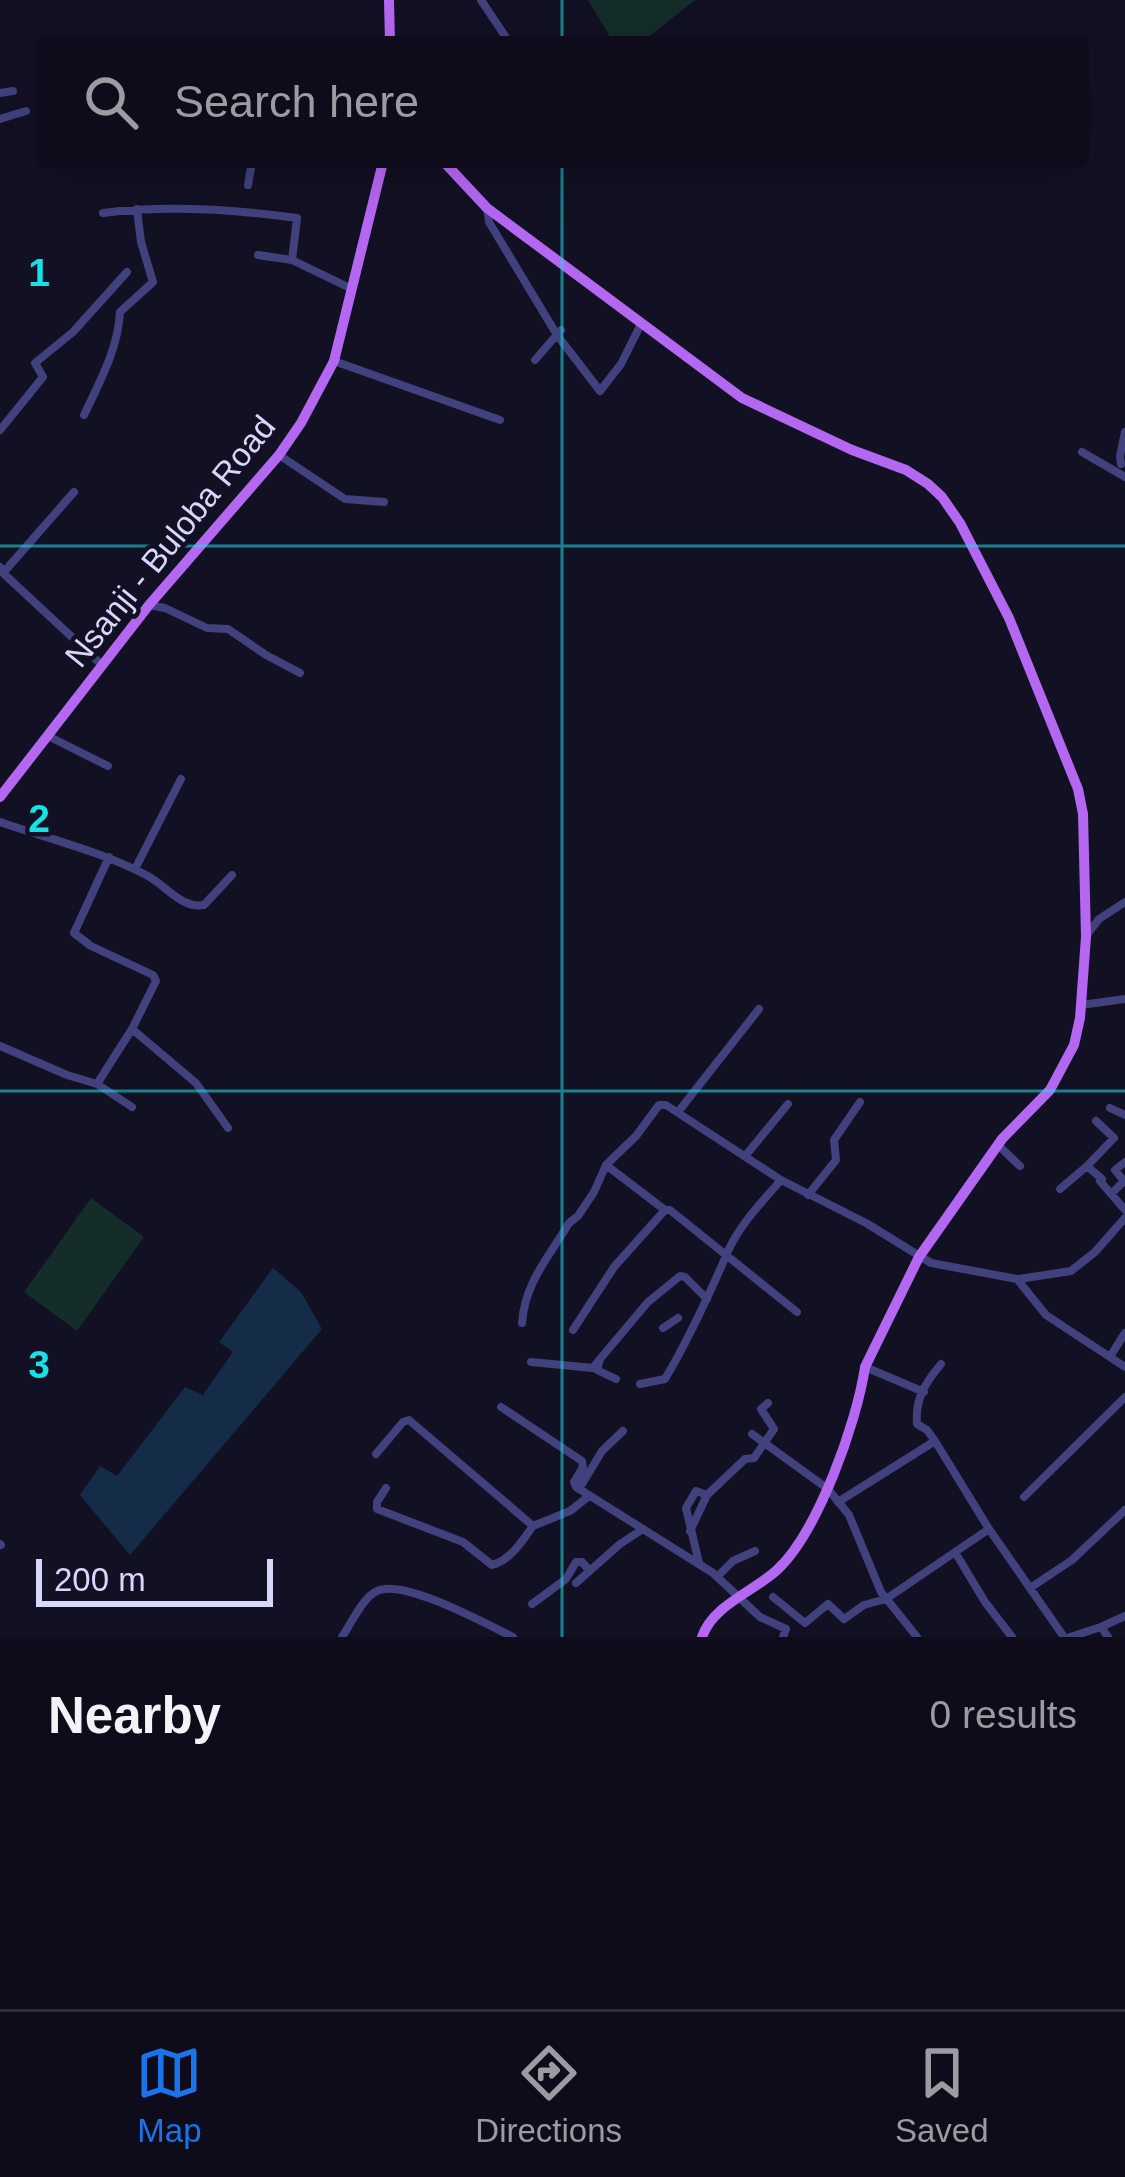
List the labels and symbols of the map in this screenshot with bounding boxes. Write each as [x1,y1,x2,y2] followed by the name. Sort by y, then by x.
[28,251,50,294] text: 1
[57,408,283,674] street label: Nsanji - Buloba Road
[28,797,50,840] text: 2
[28,1343,50,1386] text: 3
[36,1553,273,1606] scale bar

